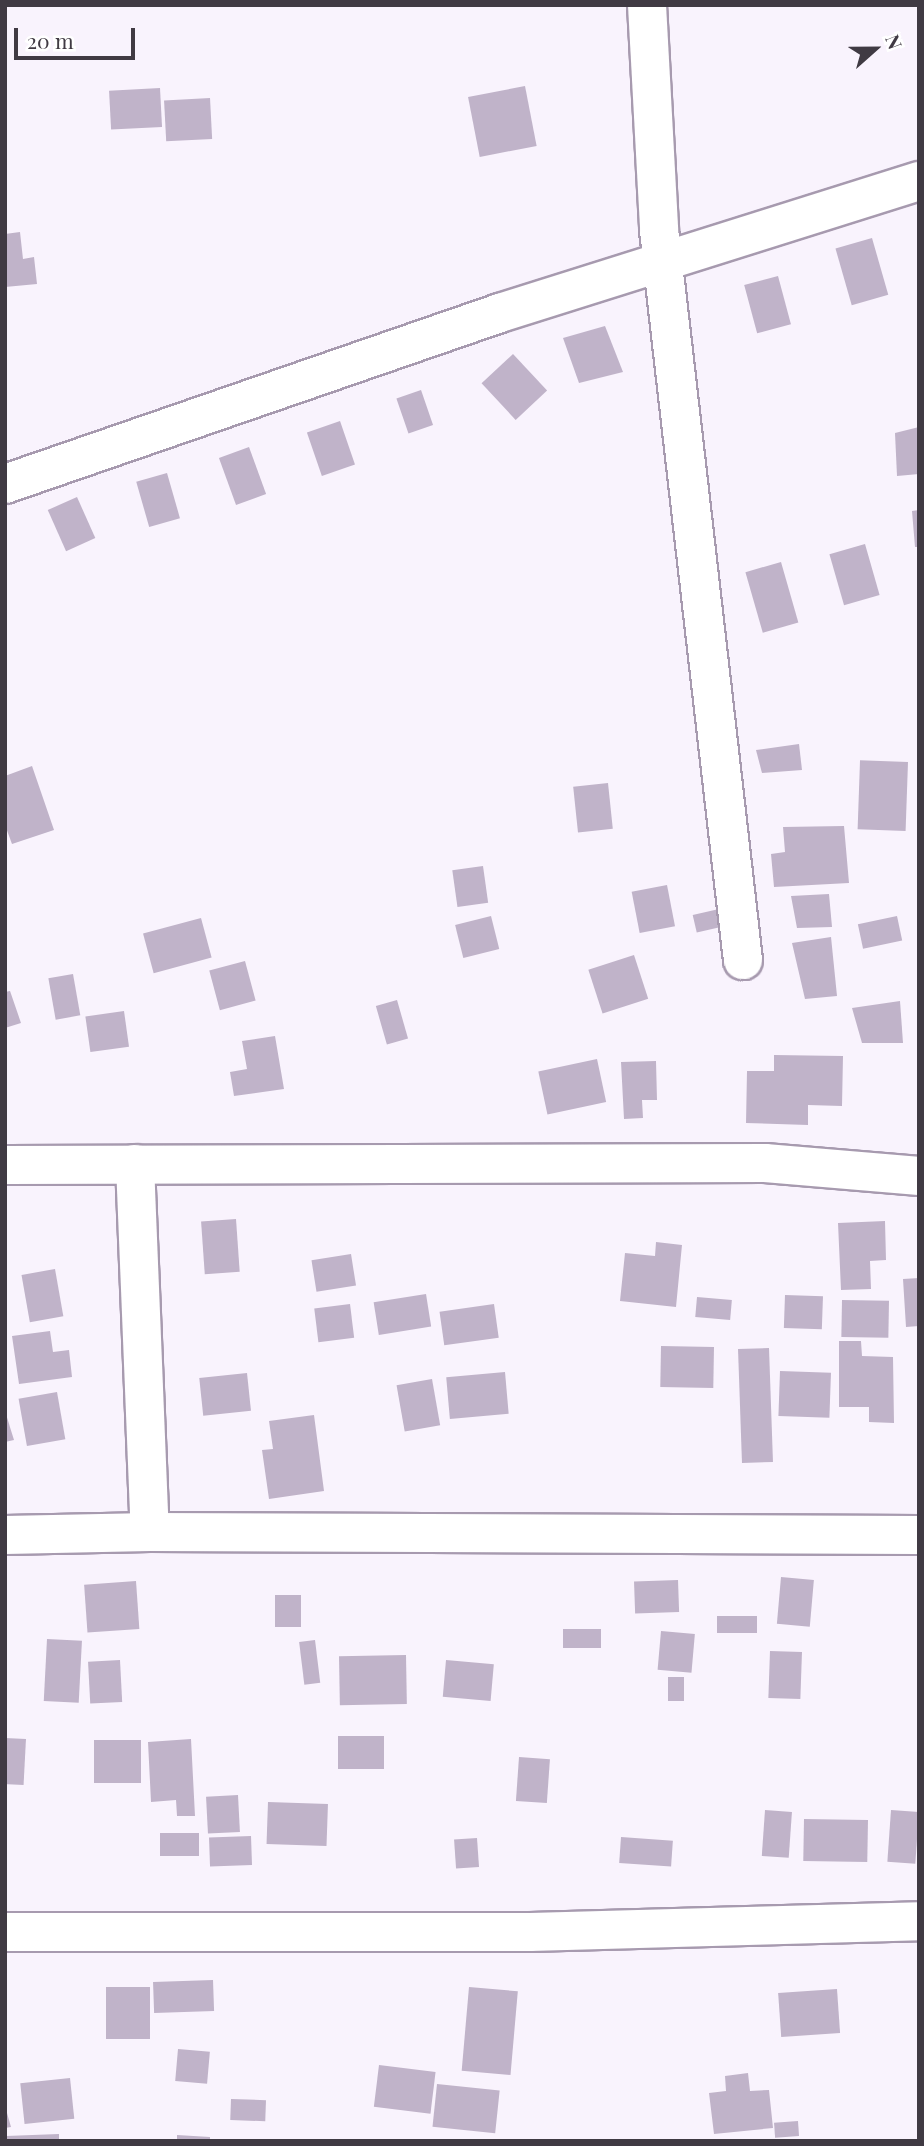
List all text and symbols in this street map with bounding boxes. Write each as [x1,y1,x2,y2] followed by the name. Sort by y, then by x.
[18,14,138,58] scale bar
[840,14,910,84] north arrow
[27,26,74,54] text: 20 m
[880,30,909,53] text: N

